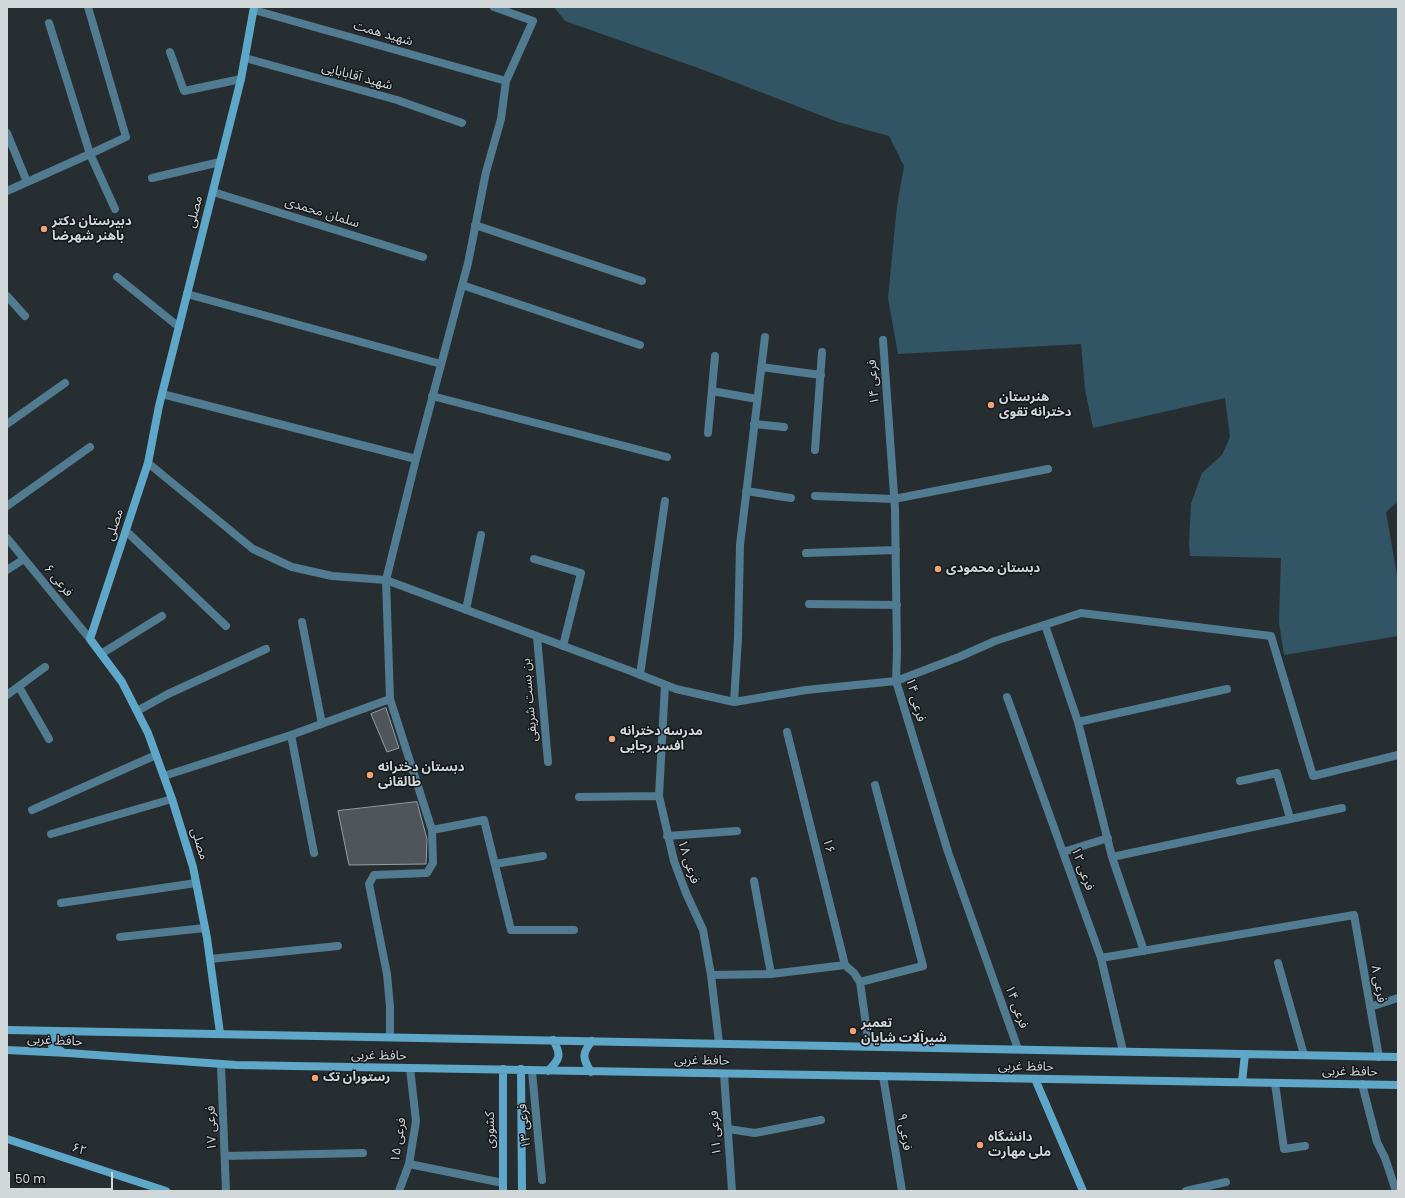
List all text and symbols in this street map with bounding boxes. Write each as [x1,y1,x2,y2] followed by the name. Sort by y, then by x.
[351,18,415,50] street label: شهید همت
[320,60,394,94] street label: شهید آقابابایی
[183,194,207,230] street label: مصلی
[283,194,361,232] street label: سلمان محمدی
[52,214,132,245] place label: دبیرستان دکتر باهنر شهرضا
[39,224,49,234] marker: دبیرستان دکتر باهنر شهرضا
[865,359,883,405] street label: فرعی ۱۴
[999,390,1071,421] place label: هنرستان دخترانه تقوی
[986,400,996,410] marker: هنرستان دخترانه تقوی
[103,507,127,543] street label: مصلی
[946,561,1040,577] place label: دبستان محمودی
[40,562,76,600] street label: فرعی ۶
[933,564,943,574] marker: دبستان محمودی
[519,658,541,742] street label: بن بست شریفی
[902,676,928,724] street label: فرعی ۱۴
[620,724,703,755] place label: مدرسه دخترانه افسر رجایی
[607,734,617,744] marker: مدرسه دخترانه افسر رجایی
[378,760,465,791] place label: دبستان دخترانه طالقانی
[365,770,375,780] marker: دبستان دخترانه طالقانی
[187,826,211,862] street label: مصلی
[819,837,837,855] street label: ۱۶
[674,838,702,886] street label: فرعی ۱۸
[1067,845,1097,893] street label: فرعی ۱۲
[1367,964,1389,1004] street label: فرعی ۸
[1001,983,1031,1031] street label: فرعی ۱۴
[861,1016,947,1047] place label: تعمیر شیرآلات شایان
[848,1026,858,1036] marker: تعمیر شیرآلات شایان
[27,1032,83,1050] street label: حافظ غربی
[351,1048,407,1064] street label: حافظ غربی
[674,1053,730,1069] street label: حافظ غربی
[998,1059,1054,1075] street label: حافظ غربی
[1322,1064,1378,1080] street label: حافظ غربی
[323,1070,390,1086] place label: رستوران تک
[310,1073,320,1083] marker: رستوران تک
[515,1103,535,1149] street label: فرعی ۱۳
[203,1105,221,1151] street label: فرعی ۱۷
[707,1110,725,1156] street label: فرعی ۱۱
[483,1111,499,1149] street label: کشوری
[893,1112,915,1152] street label: فرعی ۹
[388,1117,410,1163] street label: فرعی ۱۵
[988,1130,1051,1161] place label: دانشگاه ملی مهارت
[70,1140,88,1160] street label: ۶۲
[975,1140,985,1150] marker: دانشگاه ملی مهارت
[10,1164,115,1190] scale bar
[15,1170,46,1187] text: 50 m

